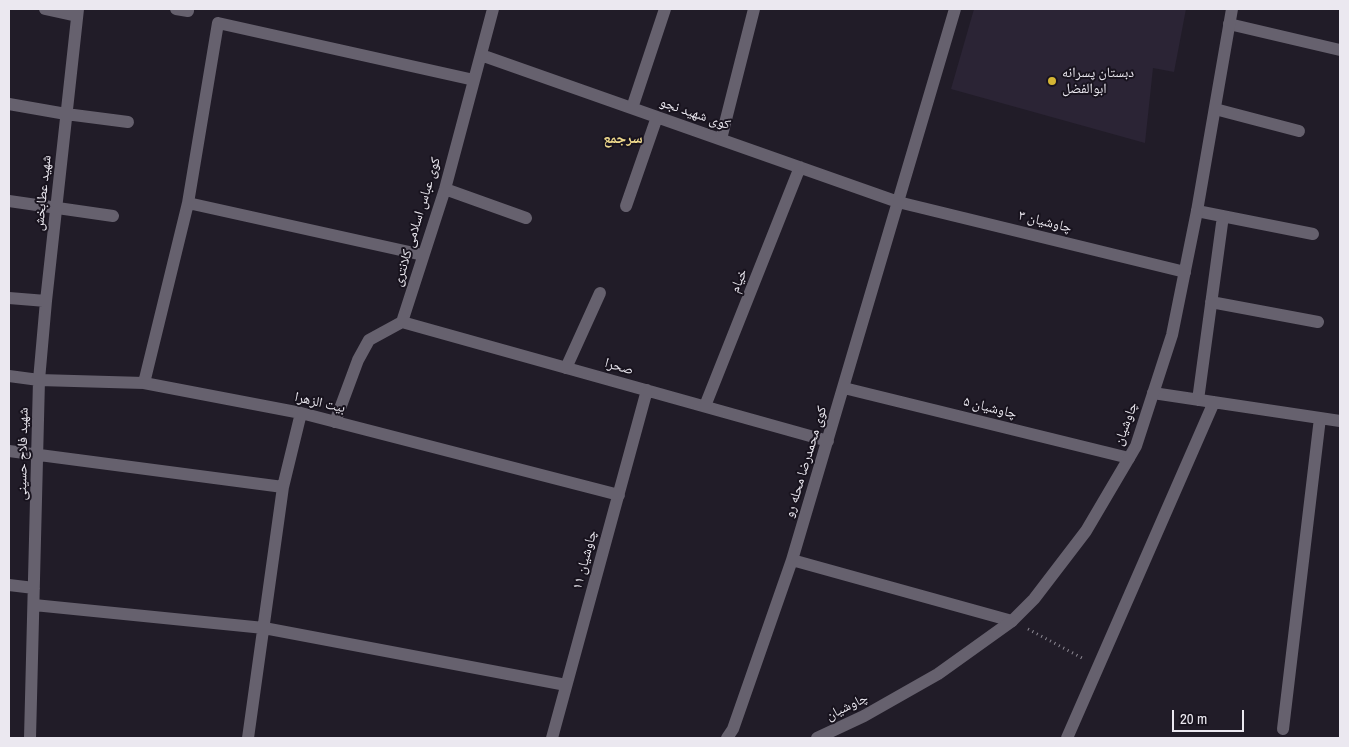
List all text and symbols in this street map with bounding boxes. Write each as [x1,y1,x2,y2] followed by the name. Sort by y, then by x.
[1062,65,1134,98] place label: دبستان پسرانه ابوالفضل
[1046,75,1058,87] marker: دبستان پسرانه ابوالفضل
[658,94,732,134] street label: کوی شهید نجو
[603,130,643,148] district label: سرجمع
[31,154,55,232] street label: شهید عطابخش
[389,155,445,289] street label: کوی عباس اسلامی کلانتری
[1017,207,1073,237] street label: چاوشیان ۳
[727,267,751,295] street label: خیام
[603,355,635,379] street label: صحرا
[293,389,347,417] street label: بیت الزهرا
[962,393,1018,423] street label: چاوشیان ۵
[1110,400,1142,448] street label: چاوشیان
[781,404,831,520] street label: کوی محمدرضا محله رو
[14,407,32,501] street label: شهید فلاح حسینی
[569,528,601,592] street label: چاوشیان ۱۱
[823,690,871,724] street label: چاوشیان
[1174,700,1246,732] scale bar
[1180,708,1207,729] text: 20 m

